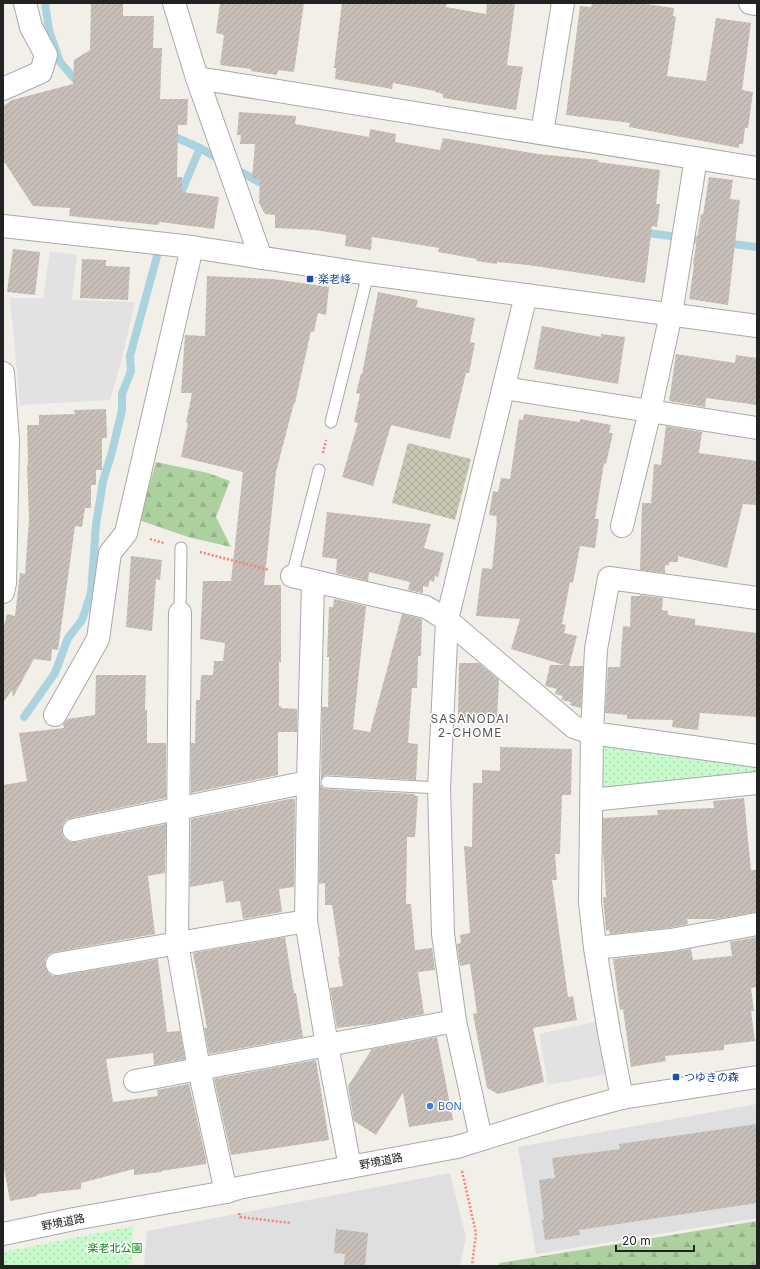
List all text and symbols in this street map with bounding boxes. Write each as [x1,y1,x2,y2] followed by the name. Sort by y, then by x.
[318,272,351,286] place label: 楽老峰
[305,274,315,284] marker: 楽老峰
[431,711,509,740] district label: SASANODAI 2-CHOME
[684,1070,739,1084] place label: つゆきの森
[671,1072,681,1082] marker: つゆきの森
[438,1099,462,1113] place label: BON
[425,1101,435,1111] marker: BON
[358,1150,404,1172] street label: 野境道路
[40,1211,86,1233] street label: 野境道路
[616,1227,694,1253] scale bar
[622,1233,651,1248] text: 20 m
[88,1241,143,1255] park label: 楽老北公園

